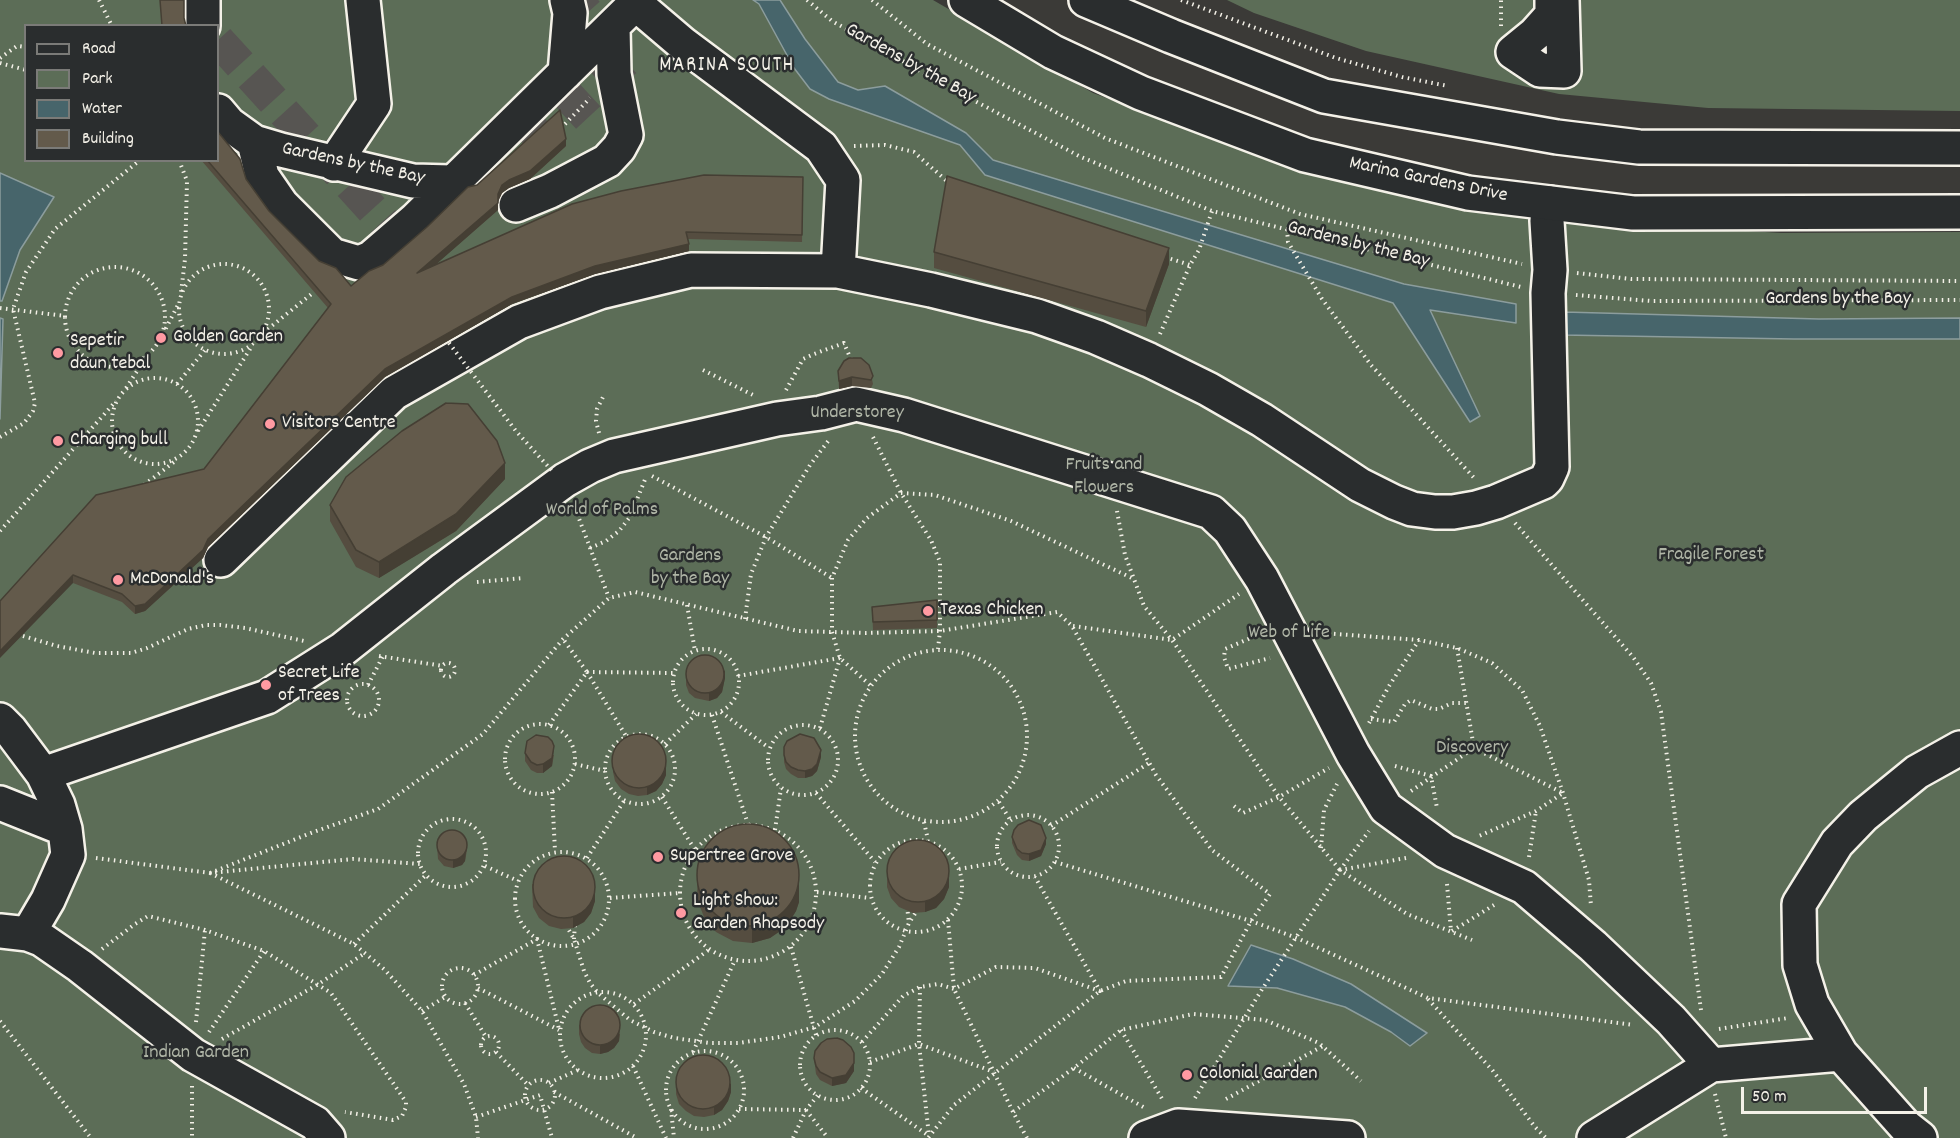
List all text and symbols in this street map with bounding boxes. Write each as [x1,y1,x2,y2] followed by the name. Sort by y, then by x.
[841,19,979,111] street label: Gardens by the Bay
[24,24,219,162] legend
[82,37,116,62] text: Road
[659,54,795,80] district label: MARINA SOUTH
[82,67,113,92] text: Park
[82,97,122,122] text: Water
[82,127,134,152] text: Building
[279,138,427,192] street label: Gardens by the Bay
[1347,153,1509,209] street label: Marina Gardens Drive
[1284,217,1432,275] street label: Gardens by the Bay
[1765,288,1911,312] street label: Gardens by the Bay
[173,326,283,350] place label: Golden Garden
[70,330,150,377] place label: Sepetir daun tebal
[154,331,168,345] marker: Golden Garden
[51,346,65,360] marker: Sepetir daun tebal
[810,402,904,426] park label: Understorey
[282,412,396,436] place label: Visitors Centre
[263,417,277,431] marker: Visitors Centre
[70,429,168,453] place label: Charging bull
[51,434,65,448] marker: Charging bull
[1066,454,1142,501] park label: Fruits and Flowers
[546,499,658,523] park label: World of Palms
[1658,544,1764,568] park label: Fragile Forest
[651,545,729,592] park label: Gardens by the Bay
[130,568,214,592] place label: McDonald's
[111,573,125,587] marker: McDonald's
[940,599,1044,623] place label: Texas Chicken
[921,604,935,618] marker: Texas Chicken
[1248,622,1330,646] park label: Web of Life
[278,662,360,709] place label: Secret Life of Trees
[259,678,273,692] marker: Secret Life of Trees
[1436,737,1508,761] park label: Discovery
[670,845,793,869] place label: Supertree Grove
[651,850,665,864] marker: Supertree Grove
[693,890,824,937] place label: Light Show: Garden Rhapsody
[674,906,688,920] marker: Light Show: Garden Rhapsody
[143,1042,249,1066] park label: Indian Garden
[1199,1063,1317,1087] place label: Colonial Garden
[1180,1068,1194,1082] marker: Colonial Garden
[1744,1075,1930,1113] scale bar
[1752,1085,1787,1110] text: 50 m

